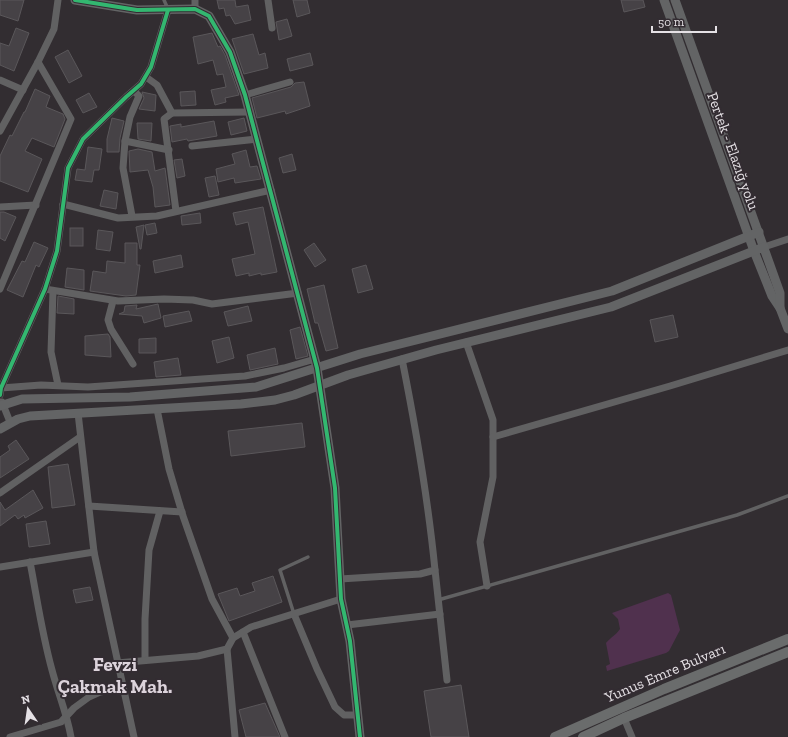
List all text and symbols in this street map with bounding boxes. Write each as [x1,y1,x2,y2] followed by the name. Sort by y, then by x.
[652,8,716,34] scale bar
[658,15,685,29] text: 50 m
[703,90,763,213] street label: Pertek - Elazığ yolu
[601,640,728,707] street label: Yunus Emre Bulvarı
[58,653,172,698] district label: Fevzi Çakmak Mah.
[8,689,48,729] north arrow
[20,692,32,707] text: N

